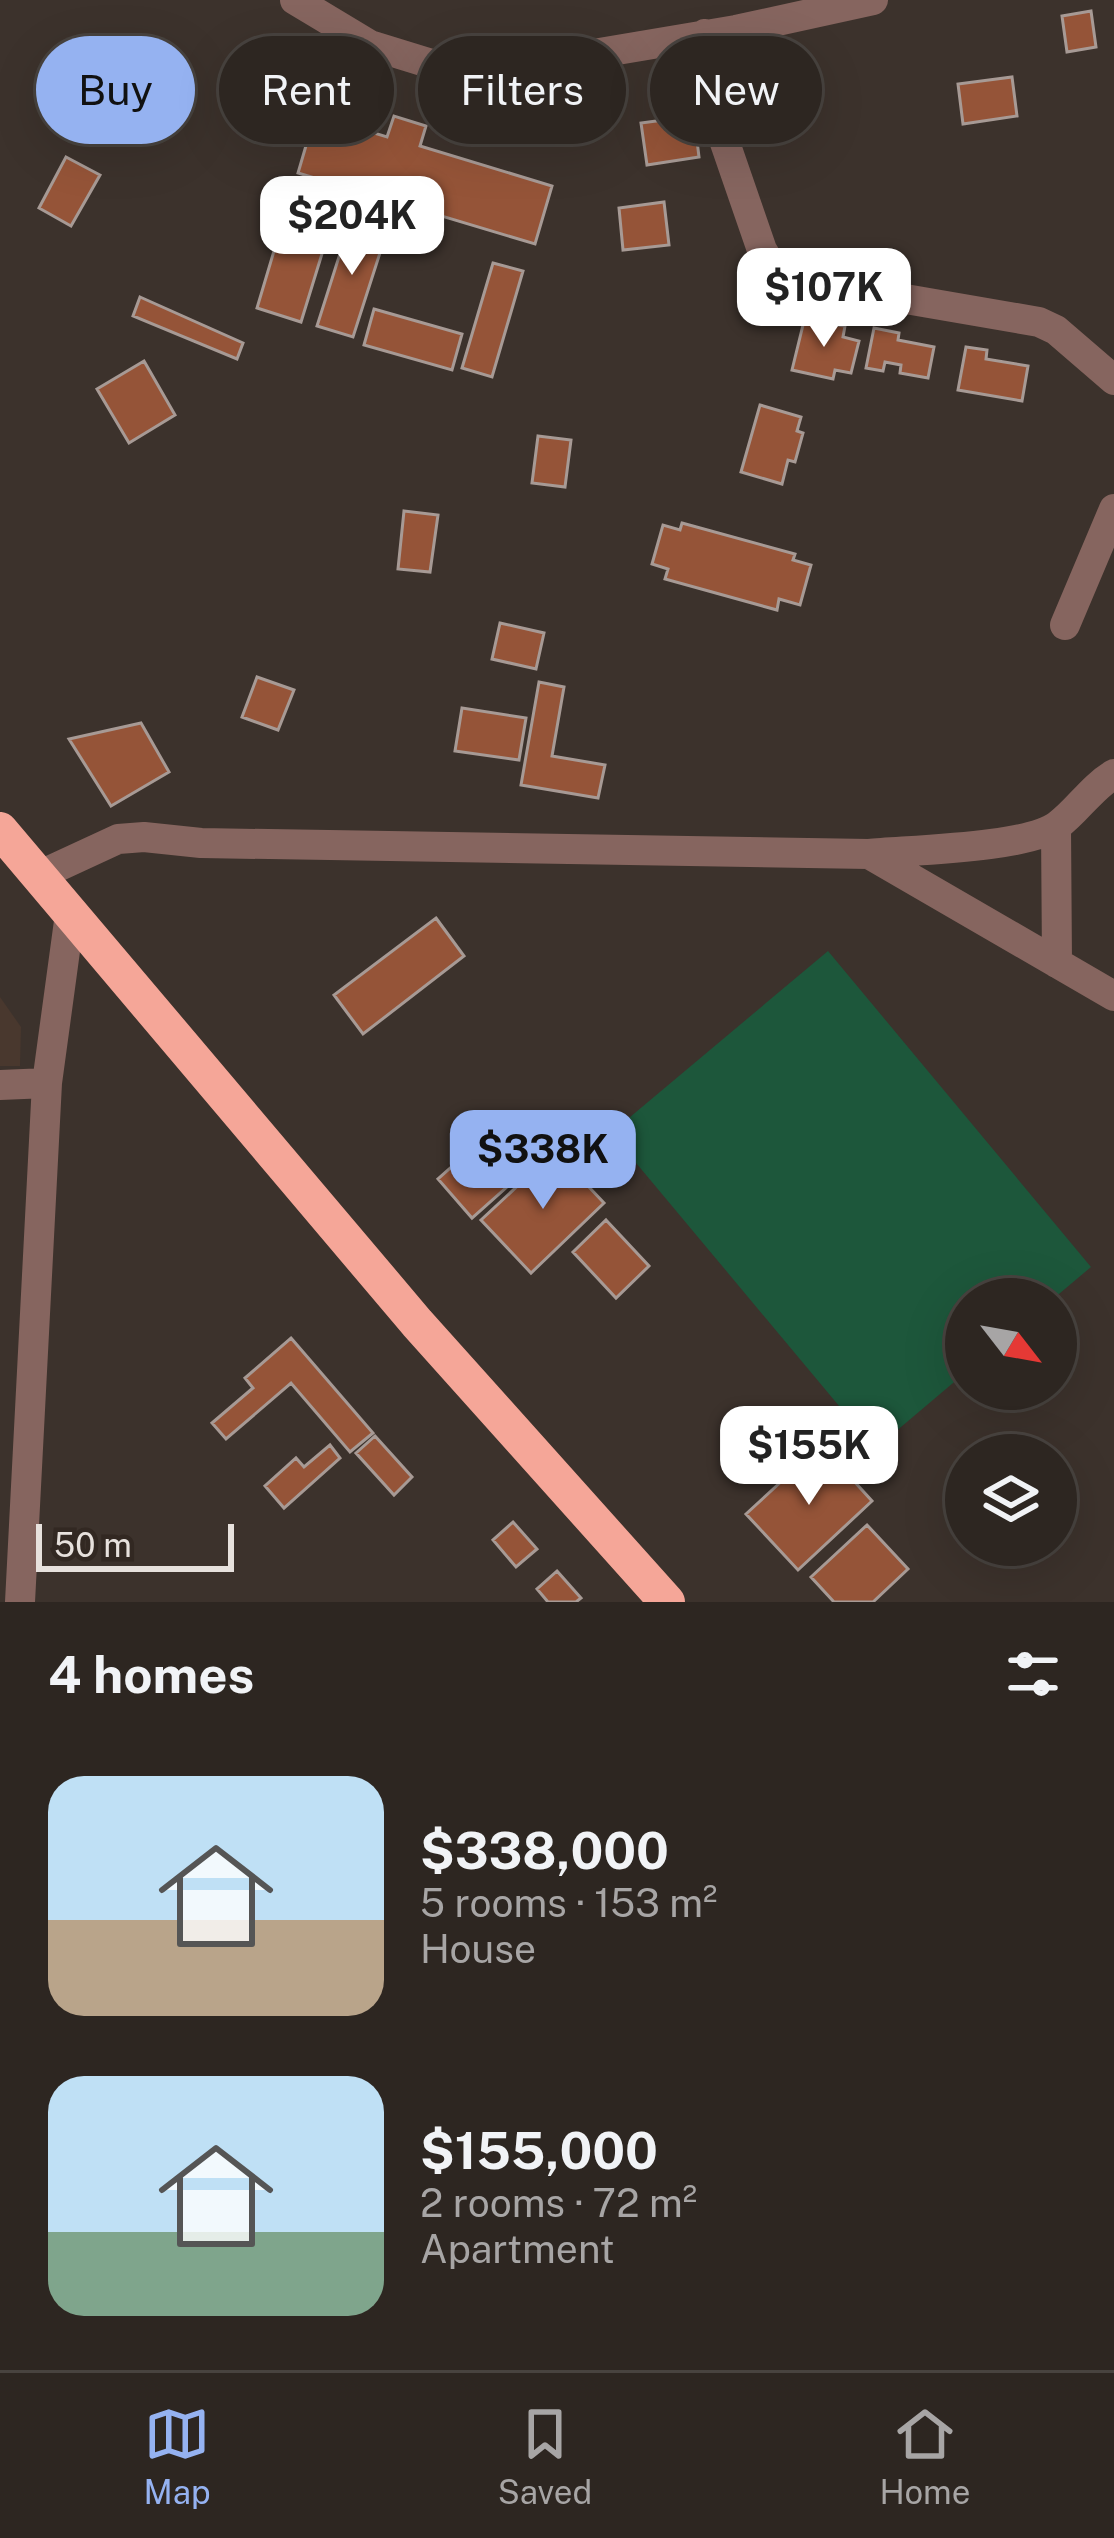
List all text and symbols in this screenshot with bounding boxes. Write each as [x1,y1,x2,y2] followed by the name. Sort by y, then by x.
[36,36,195,144] chip: Buy
[219,36,394,144] chip: Rent
[418,36,626,144] chip: Filters
[650,36,822,144] chip: New
[268,176,436,278] pin: $204K
[287,192,417,238] text: $204K
[740,248,908,350] pin: $107K
[764,264,884,310] text: $107K
[459,1110,627,1212] pin: $338K
[477,1126,609,1172] text: $338K
[945,1278,1077,1410] north arrow
[945,1278,1077,1566] map controls
[725,1406,893,1508] pin: $155K
[747,1422,871,1468] text: $155K
[945,1434,1077,1566] button: layers
[36,1518,234,1571] scale bar
[54,1526,132,1564] text: 50 m
[1000,1641,1066,1707] icon: filters
[48,1645,254,1704] text: 4 homes
[420,1821,669,1880] text: $338,000
[144,1824,288,1968] icon: home
[420,1880,717,1926] text: 5 rooms · 153 m²
[420,1926,536,1972] text: House
[420,2121,658,2180] text: $155,000
[144,2124,288,2268] icon: home
[420,2180,697,2226] text: 2 rooms · 72 m²
[420,2226,615,2272] text: Apartment
[144,2401,211,2511] tab: Map
[498,2401,592,2511] tab: Saved
[879,2401,970,2511] tab: Home

